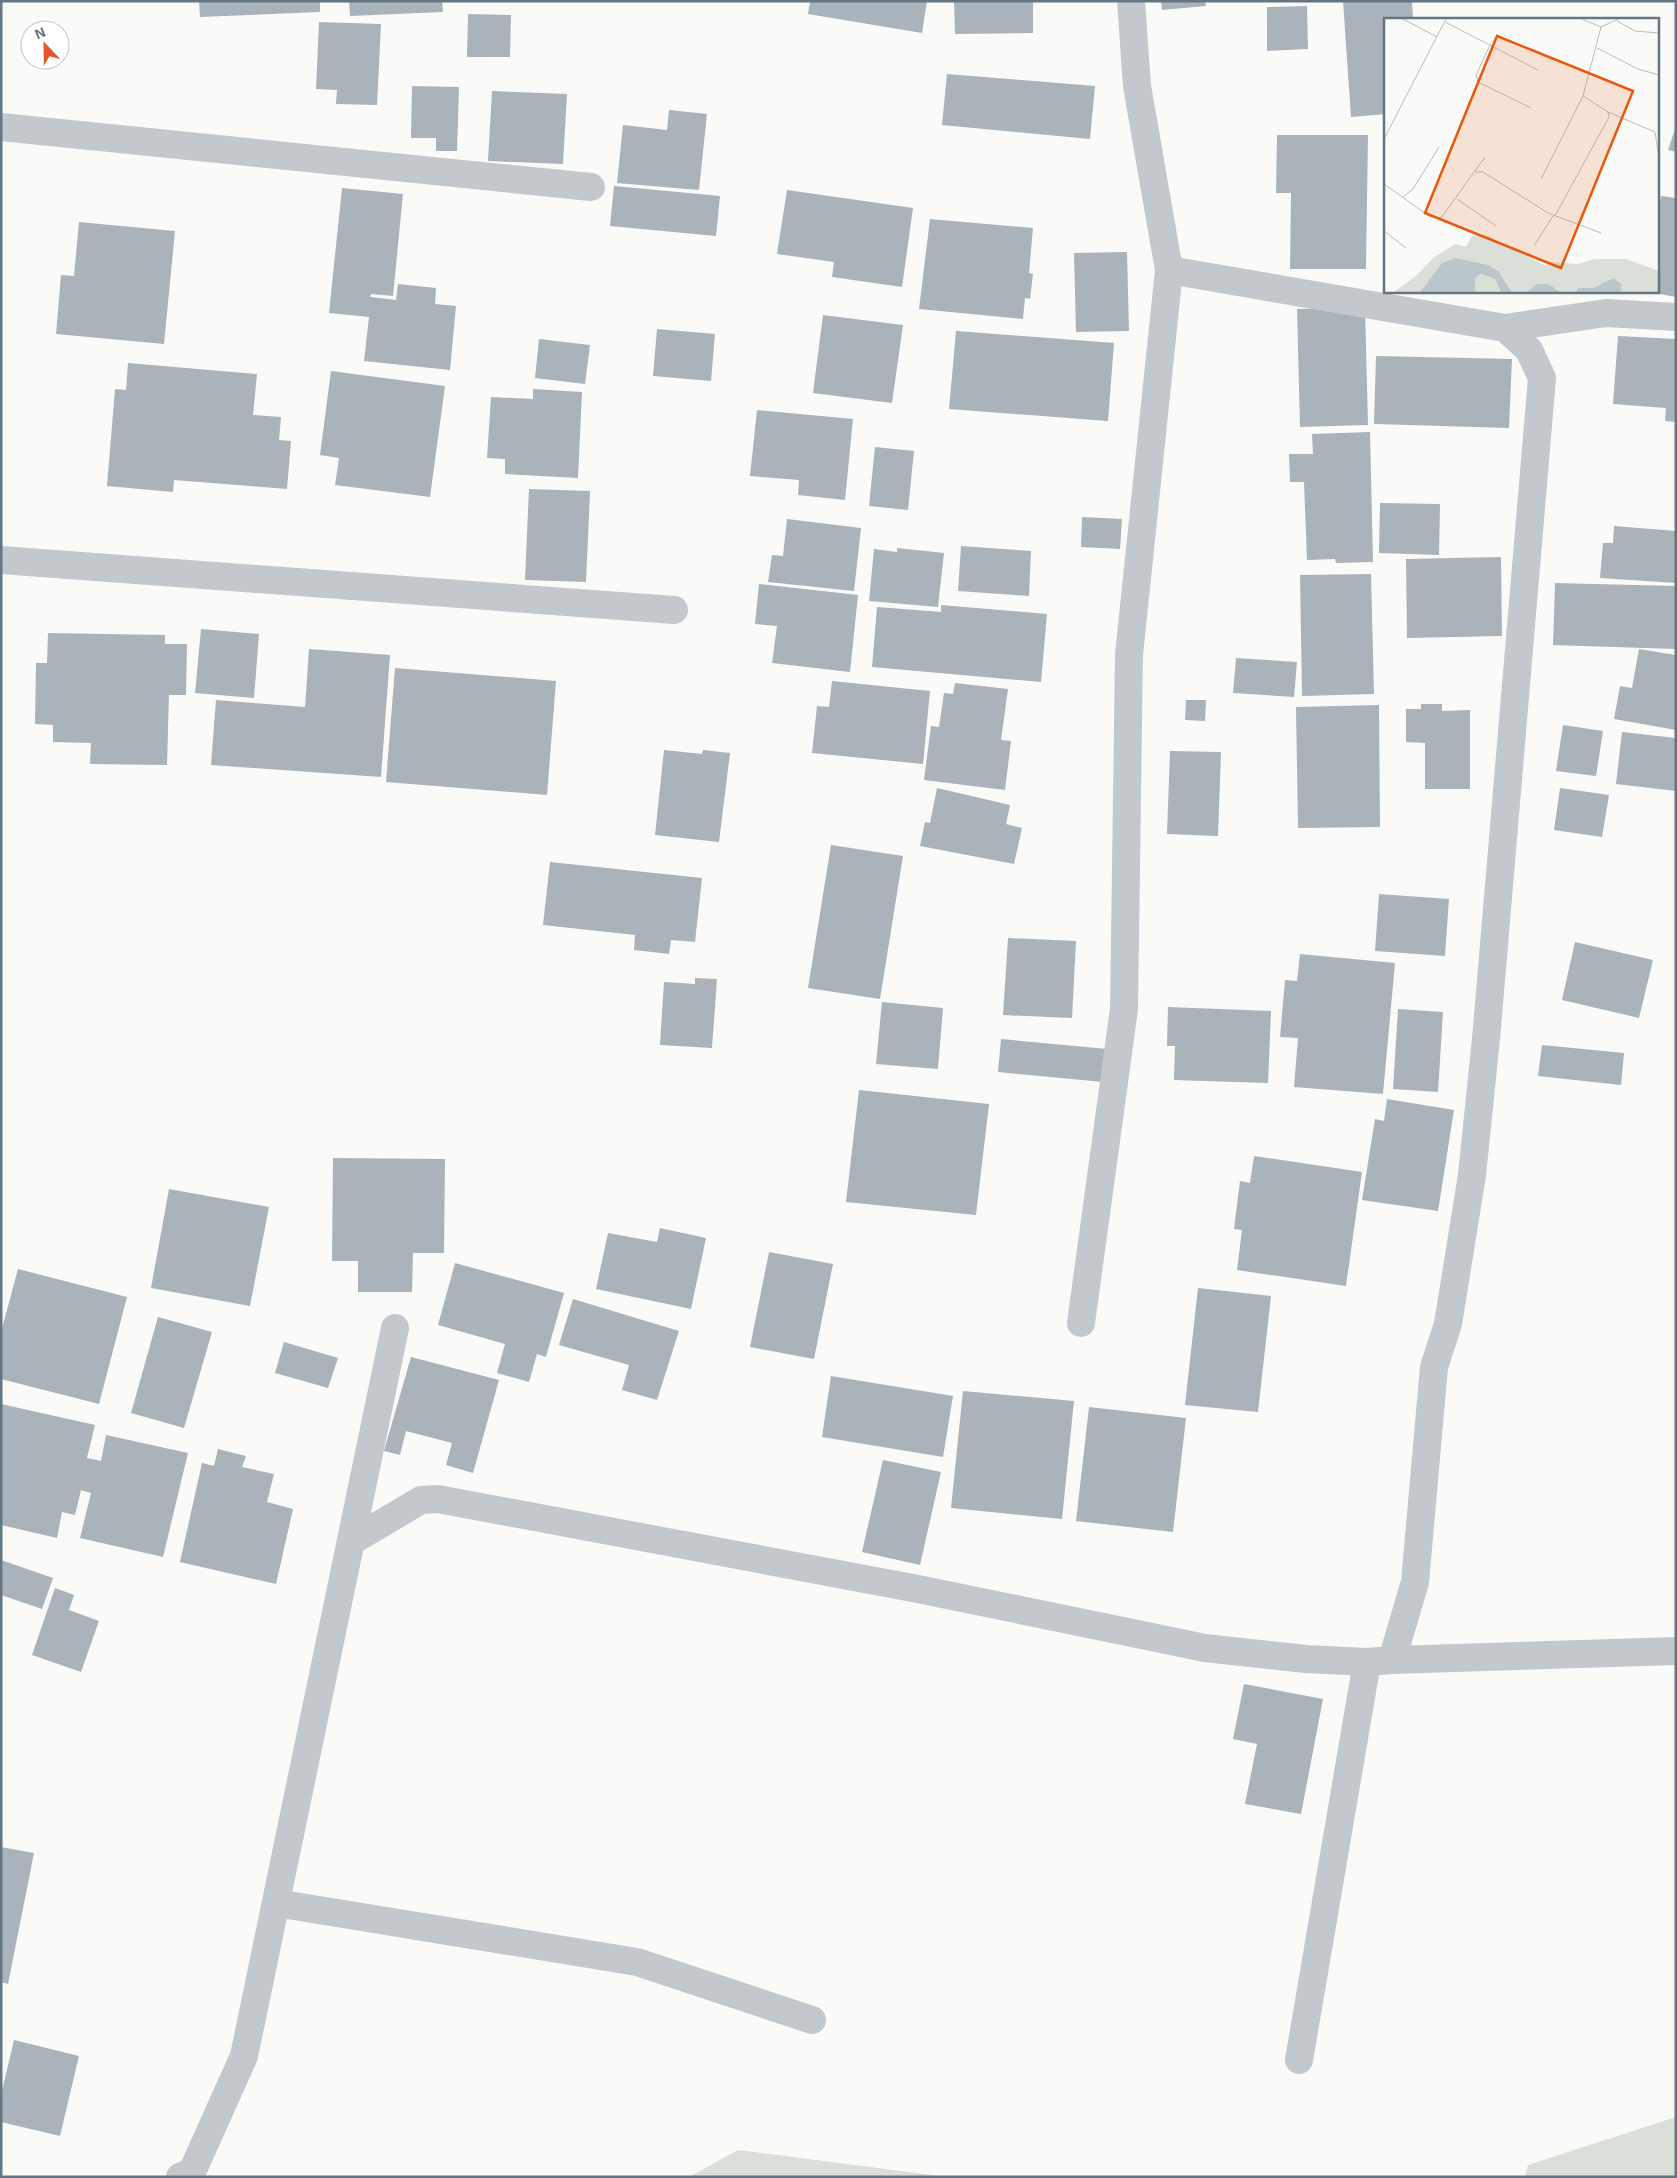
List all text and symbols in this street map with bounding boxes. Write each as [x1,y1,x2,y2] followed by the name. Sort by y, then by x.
[1384,18,1660,292] inset map
[20,20,70,70] north arrow
[32,23,48,42] text: N

